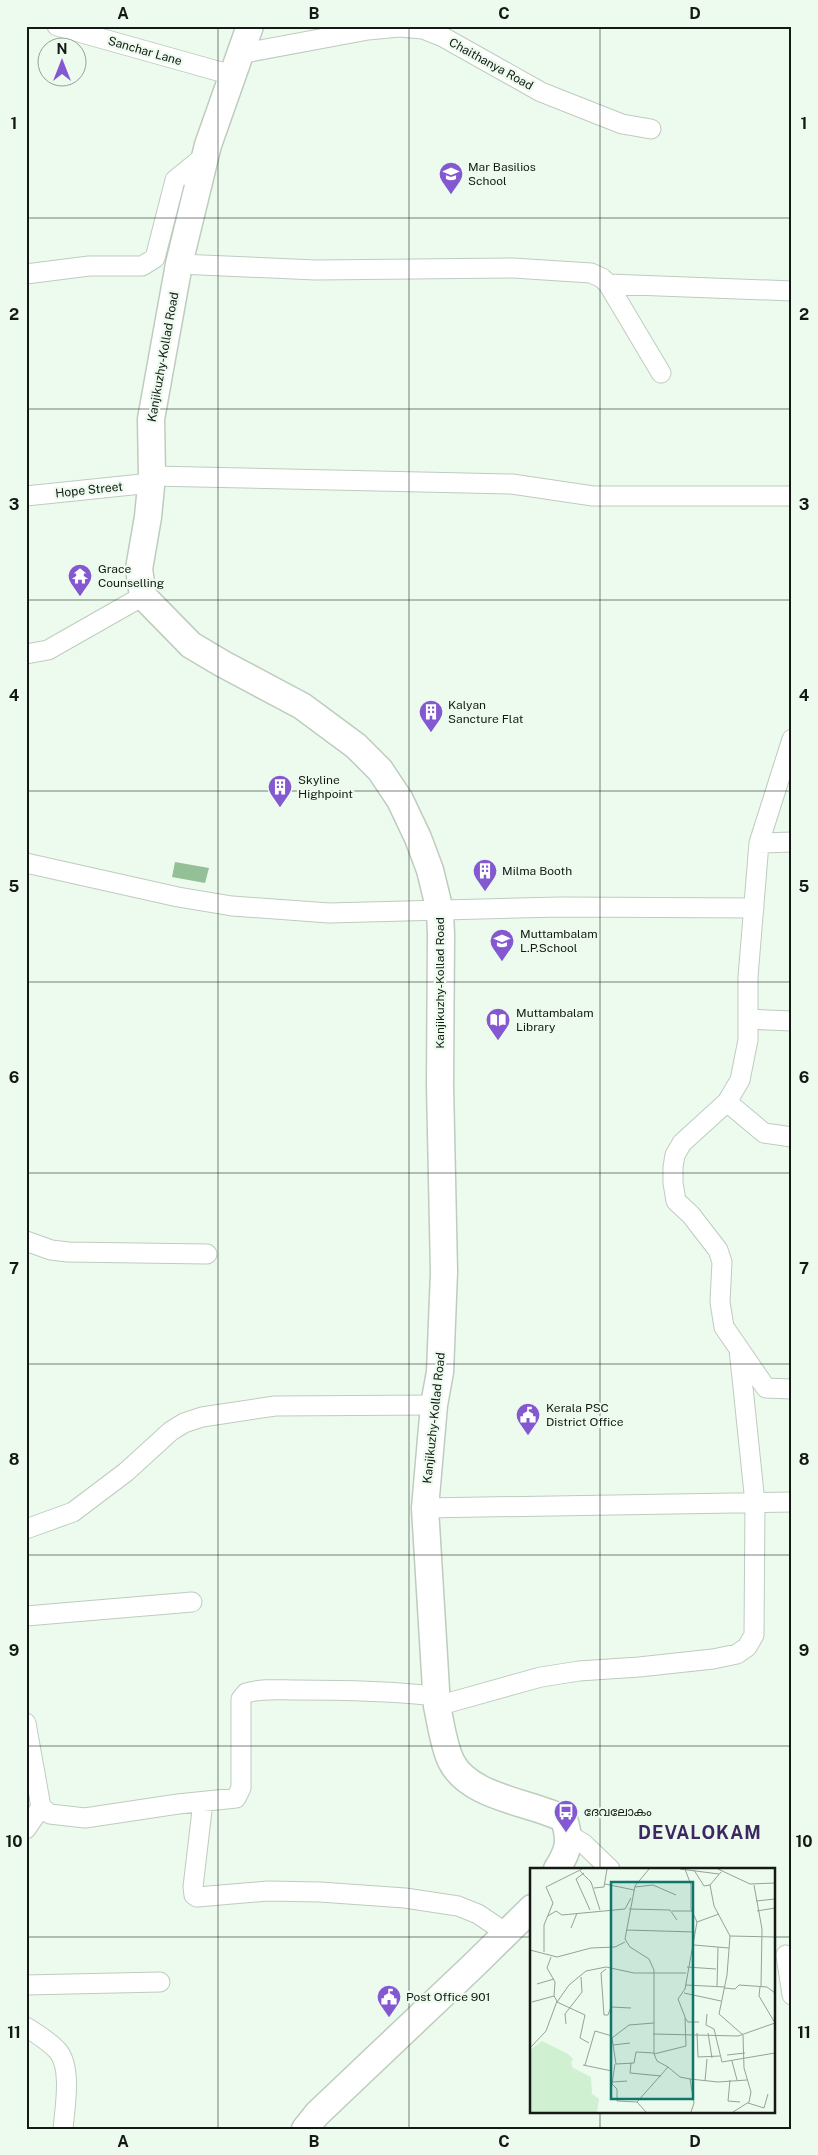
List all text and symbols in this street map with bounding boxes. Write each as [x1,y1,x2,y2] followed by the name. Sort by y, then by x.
[117,4,129,23] text: A
[309,4,320,23] text: B
[498,4,510,23] text: C
[689,4,701,23] text: D
[106,34,184,68] street label: Sanchar Lane
[447,35,535,93] street label: Chaithanya Road
[38,38,88,88] north arrow
[57,41,67,57] text: N
[11,114,17,133] text: 1
[801,114,807,133] text: 1
[468,160,536,188] place label: Mar Basilios School
[438,161,464,195] school or university icon: Mar Basilios School
[145,291,181,423] street label: Kanjikuzhy-Kollad Road
[9,305,19,324] text: 2
[799,305,809,324] text: 2
[55,479,124,501] street label: Hope Street
[9,495,19,514] text: 3
[799,495,809,514] text: 3
[98,562,164,590] place label: Grace Counselling
[67,563,93,597] temple icon: Grace Counselling
[9,686,20,705] text: 4
[799,686,810,705] text: 4
[448,698,524,726] place label: Kalyan Sancture Flat
[418,699,444,733] building icon: Kalyan Sancture Flat
[298,773,353,801] place label: Skyline Highpoint
[267,774,293,808] building icon: Skyline Highpoint
[472,858,498,892] building icon: Milma Booth
[502,864,572,878] place label: Milma Booth
[9,877,20,896] text: 5
[799,877,810,896] text: 5
[433,917,447,1049] street label: Kanjikuzhy-Kollad Road
[520,927,598,955] place label: Muttambalam L.P.School
[489,928,515,962] school or university icon: Muttambalam L.P.School
[516,1006,594,1034] place label: Muttambalam Library
[485,1007,511,1041] library icon: Muttambalam Library
[9,1068,19,1087] text: 6
[799,1068,809,1087] text: 6
[9,1259,19,1278] text: 7
[799,1259,809,1278] text: 7
[420,1352,448,1484] street label: Kanjikuzhy-Kollad Road
[546,1401,624,1429] place label: Kerala PSC District Office
[515,1402,541,1436] public building icon: Kerala PSC District Office
[9,1450,20,1469] text: 8
[799,1450,810,1469] text: 8
[9,1641,19,1660] text: 9
[799,1641,809,1660] text: 9
[553,1799,579,1833] bus stop icon: ദേവലോകം
[584,1805,652,1819] place label: ദേവലോകം
[638,1822,762,1843] district label: DEVALOKAM
[5,1832,23,1851] text: 10
[795,1832,813,1851] text: 10
[530,1868,776,2112] inset map
[376,1984,402,2018] public building icon: Post Office 901
[406,1990,490,2004] place label: Post Office 901
[7,2023,21,2042] text: 11
[797,2023,811,2042] text: 11
[117,2132,129,2151] text: A
[309,2132,320,2151] text: B
[498,2132,510,2151] text: C
[689,2132,701,2151] text: D

